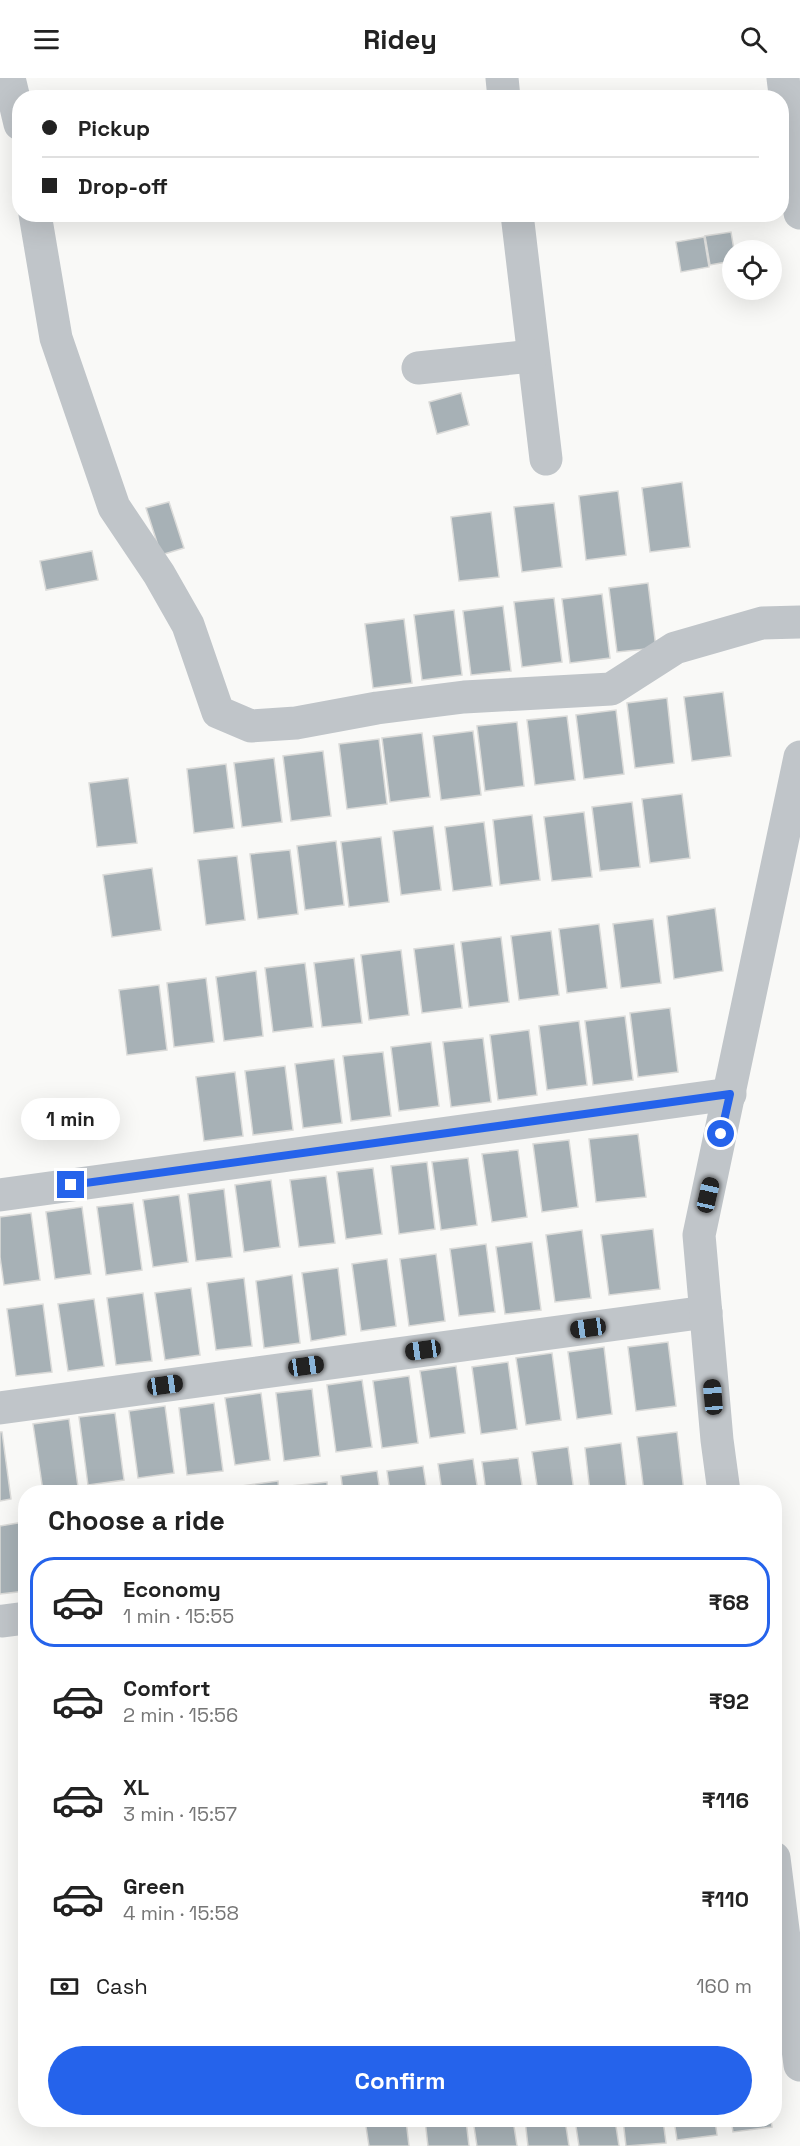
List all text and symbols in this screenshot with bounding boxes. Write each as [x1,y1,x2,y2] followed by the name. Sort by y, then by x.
[363,22,437,57] text: Ridey
[30,23,63,56] icon: menu
[737,23,770,56] icon: search
[78,114,150,142] text: Pickup
[78,172,168,200] text: Drop-off
[722,240,782,300] map controls
[722,240,782,300] button: locate
[22,1098,121,1140] callout: 1 min
[46,1106,95,1132] text: 1 min
[707,1120,734,1147] route start
[57,1171,84,1198] route end
[695,1175,721,1215] car
[569,1317,607,1339] car
[404,1339,442,1361] car
[287,1355,325,1377] car
[146,1374,184,1396] car
[702,1378,724,1416] car
[48,1503,225,1538] text: Choose a ride
[51,1575,105,1629] icon: car
[123,1575,221,1603] text: Economy
[709,1588,749,1616] text: ₹68
[123,1603,234,1629] text: 1 min · 15:55
[51,1674,105,1728] icon: car
[123,1674,211,1702] text: Comfort
[709,1687,749,1715] text: ₹92
[123,1702,238,1728] text: 2 min · 15:56
[51,1773,105,1827] icon: car
[123,1773,149,1801] text: XL
[702,1786,749,1814] text: ₹116
[123,1801,237,1827] text: 3 min · 15:57
[51,1872,105,1926] icon: car
[123,1872,185,1900] text: Green
[701,1885,749,1913] text: ₹110
[123,1900,239,1926] text: 4 min · 15:58
[48,1970,81,2003] icon: cash
[96,1972,148,2000] text: Cash
[696,1973,752,1999] text: 160 m
[48,2046,752,2115] button: Confirm

